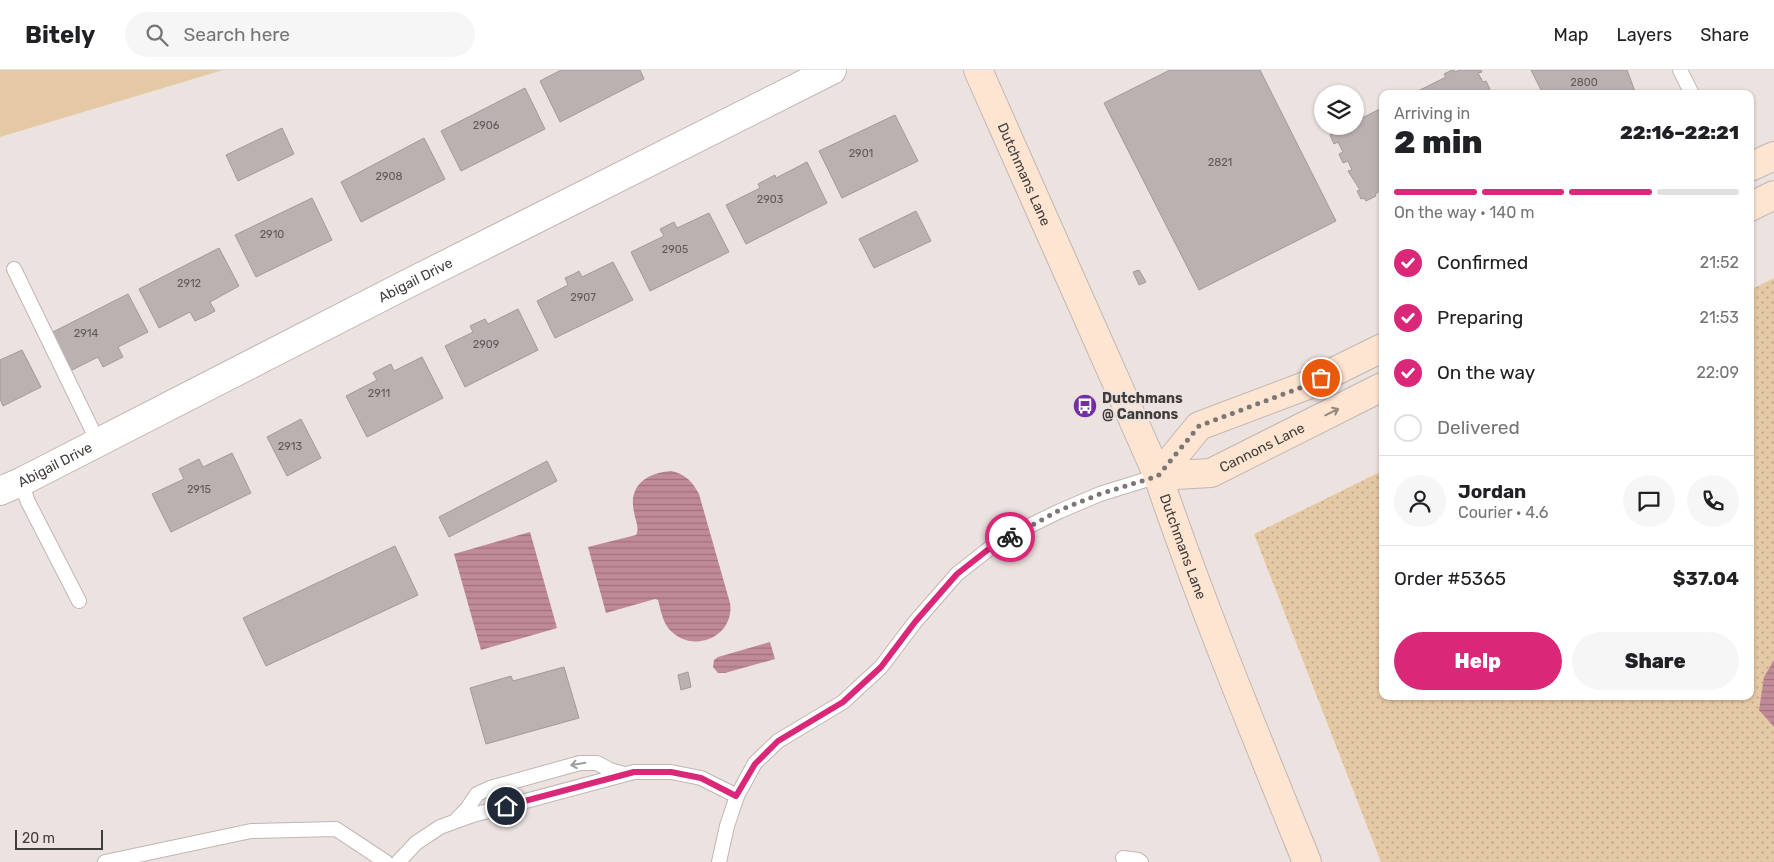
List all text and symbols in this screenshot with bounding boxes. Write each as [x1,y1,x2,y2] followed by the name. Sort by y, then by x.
[125,12,475,57] search box
[25,21,95,49] text: Bitely
[143,21,171,49] icon: search
[183,23,290,46] text: Search here
[1554,24,1589,46] text: Map
[1617,24,1672,46] text: Layers
[1700,24,1749,46] text: Share
[1570,76,1598,89] house number: 2800
[1314,85,1364,135] map controls
[1314,85,1364,135] button: layers
[1394,104,1470,123] text: Arriving in
[473,119,500,132] house number: 2906
[993,120,1054,229] street label: Dutchmans Lane
[1620,121,1739,144] text: 22:16–22:21
[1394,123,1483,161] text: 2 min
[849,147,873,160] house number: 2901
[1208,156,1232,169] house number: 2821
[376,170,402,183] house number: 2908
[757,193,784,206] house number: 2903
[1394,203,1534,222] text: On the way · 140 m
[260,228,284,241] house number: 2910
[662,243,689,256] house number: 2905
[1394,249,1422,277] icon: check
[1437,251,1528,274] text: Confirmed
[1700,253,1739,272] text: 21:52
[376,254,456,306] street label: Abigail Drive
[177,277,201,290] house number: 2912
[570,291,596,304] house number: 2907
[1394,304,1422,332] icon: check
[1437,306,1523,329] text: Preparing
[1700,308,1739,327] text: 21:53
[74,327,98,340] house number: 2914
[473,338,499,351] house number: 2909
[1300,357,1342,399] pin
[1394,359,1422,387] icon: check
[1437,361,1535,384] text: On the way
[1696,363,1739,382] text: 22:09
[1307,364,1335,392] icon: bag
[368,387,390,400] house number: 2911
[1102,390,1183,423] place label: Dutchmans @ Cannons
[1072,393,1098,419] bus stop icon: Dutchmans @ Cannons
[1325,407,1340,417] one-way arrow
[1437,416,1520,439] text: Delivered
[1217,419,1308,476] street label: Cannons Lane
[15,439,95,491] street label: Abigail Drive
[278,440,303,453] house number: 2913
[1394,475,1446,527] button: person
[1623,475,1675,527] button: chat
[1687,475,1739,527] button: phone
[1458,480,1526,503] text: Jordan
[187,483,212,496] house number: 2915
[1156,492,1210,602] street label: Dutchmans Lane
[1458,503,1548,522] text: Courier · 4.6
[985,512,1035,562] courier
[996,523,1024,551] icon: bike
[1394,567,1506,590] text: Order #5365
[1673,567,1739,590] text: $37.04
[1394,632,1562,690] button: Help
[1572,632,1739,690] button: Share
[571,760,587,770] one-way arrow
[485,785,527,827] pin
[492,792,520,820] icon: home
[15,827,102,850] scale bar
[22,830,55,847] text: 20 m

